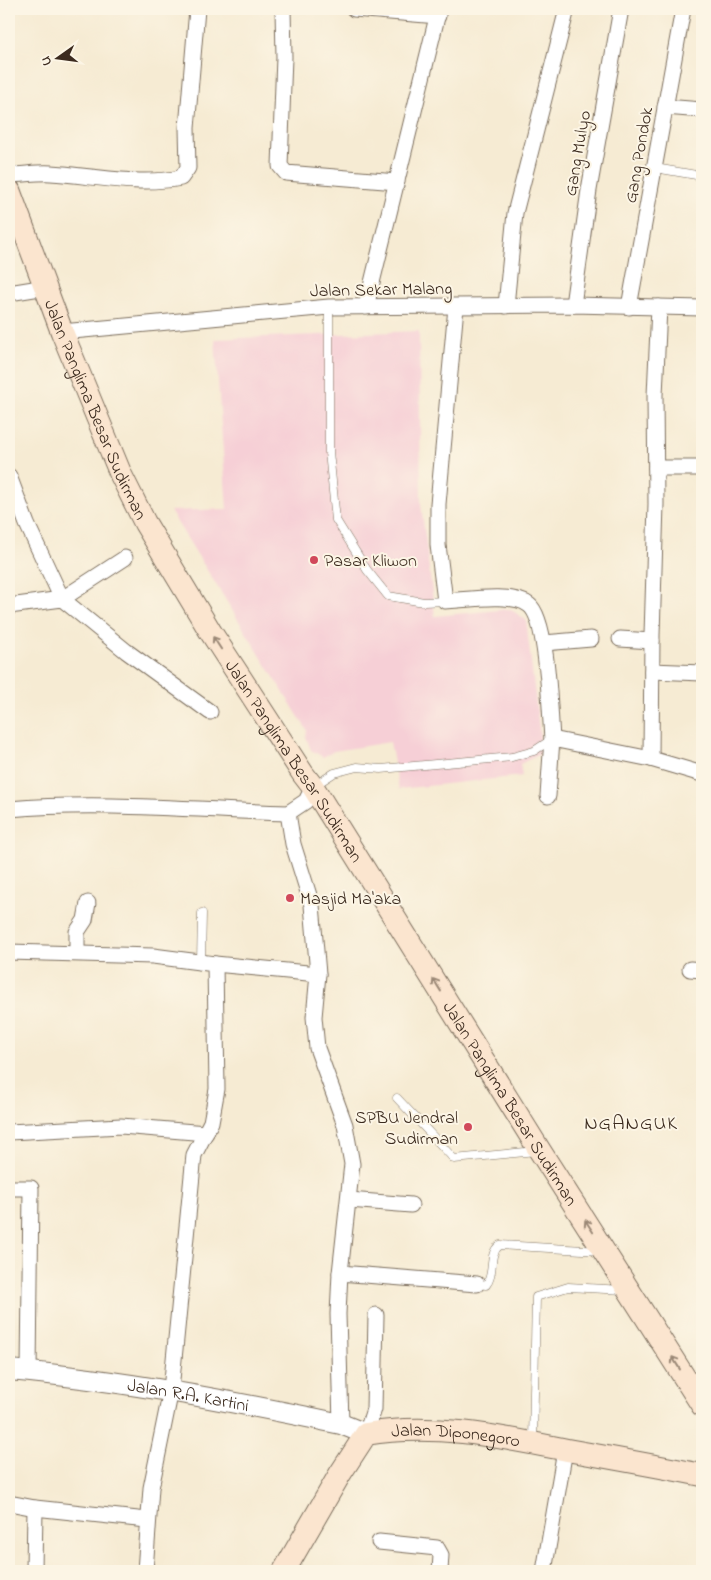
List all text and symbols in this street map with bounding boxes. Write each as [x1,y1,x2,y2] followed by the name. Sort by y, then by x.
[32,32,82,82] north arrow
[36,54,58,68] text: U
[619,105,662,205] street label: Gang Pondok
[559,108,600,198] street label: Gang Mulyo
[310,277,452,306] street label: Jalan Sekar Malang
[36,296,152,525] street label: Jalan Panglima Besar Sudirman
[324,549,417,575] place label: Pasar Kliwon
[308,554,320,566] marker: Pasar Kliwon
[212,636,222,650] one-way arrow
[217,656,368,868] street label: Jalan Panglima Besar Sudirman
[300,887,401,913] place label: Masjid Ma'aka
[284,892,296,904] marker: Masjid Ma'aka
[432,979,442,993] one-way arrow
[435,997,583,1212] street label: Jalan Panglima Besar Sudirman
[355,1106,458,1153] place label: SPBU Jendral Sudirman
[584,1110,678,1139] district label: NGANGUK
[462,1121,474,1133] marker: SPBU Jendral Sudirman
[584,1220,594,1234] one-way arrow
[671,1357,681,1371] one-way arrow
[125,1374,251,1420] street label: Jalan R.A. Kartini
[390,1419,522,1456] street label: Jalan Diponegoro

